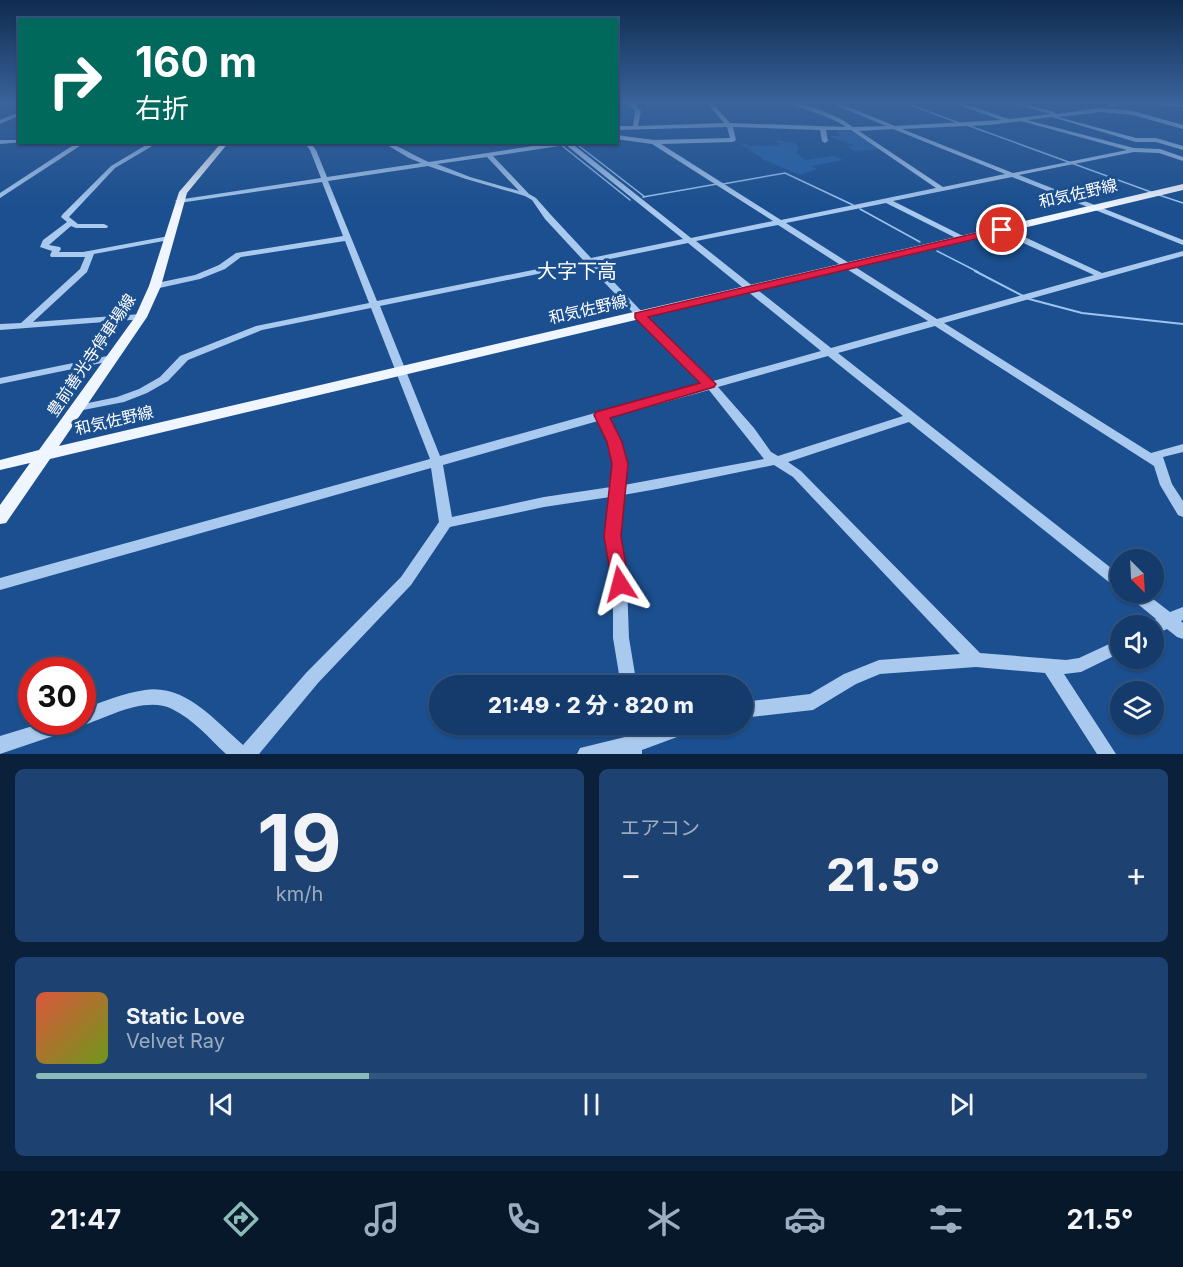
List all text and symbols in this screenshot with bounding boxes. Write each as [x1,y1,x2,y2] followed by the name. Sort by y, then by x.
[135,36,257,87] text: 160 m
[36,42,114,120] icon: right
[135,92,189,125] text: 右折
[1037,174,1119,212] street label: 和気佐野線
[976,204,1027,255] pin
[985,213,1018,246] icon: arrive
[537,259,617,283] district label: 大字下高
[42,290,140,420] street label: 豊前善光寺停車場線
[547,290,629,328] street label: 和気佐野線
[73,401,155,439] street label: 和気佐野線
[1110,549,1164,603] north arrow
[1110,549,1164,735] map controls
[588,552,652,616] position arrow
[1110,615,1164,669] button: sound
[18,657,96,735] speed limit sign: 30
[1110,681,1164,735] button: layers
[488,692,694,718] text: 21:49 · 2 分 · 820 m
[257,795,342,890] text: 19
[620,816,700,840] text: エアコン
[826,847,941,902] text: 21.5°
[620,854,642,894] text: −
[1125,854,1147,894] text: +
[276,882,323,906] text: km/h
[126,1003,245,1029] text: Static Love
[126,1029,225,1053] text: Velvet Ray
[205,1088,238,1121] icon: previous
[575,1088,608,1121] icon: pause
[945,1088,978,1121] icon: next
[220,1198,262,1240] icon: directions
[361,1198,403,1240] icon: music
[502,1198,544,1240] icon: phone
[643,1198,685,1240] icon: climate
[784,1198,826,1240] icon: car
[925,1198,967,1240] icon: filters
[50,1203,121,1236] text: 21:47
[1066,1203,1133,1236] text: 21.5°

